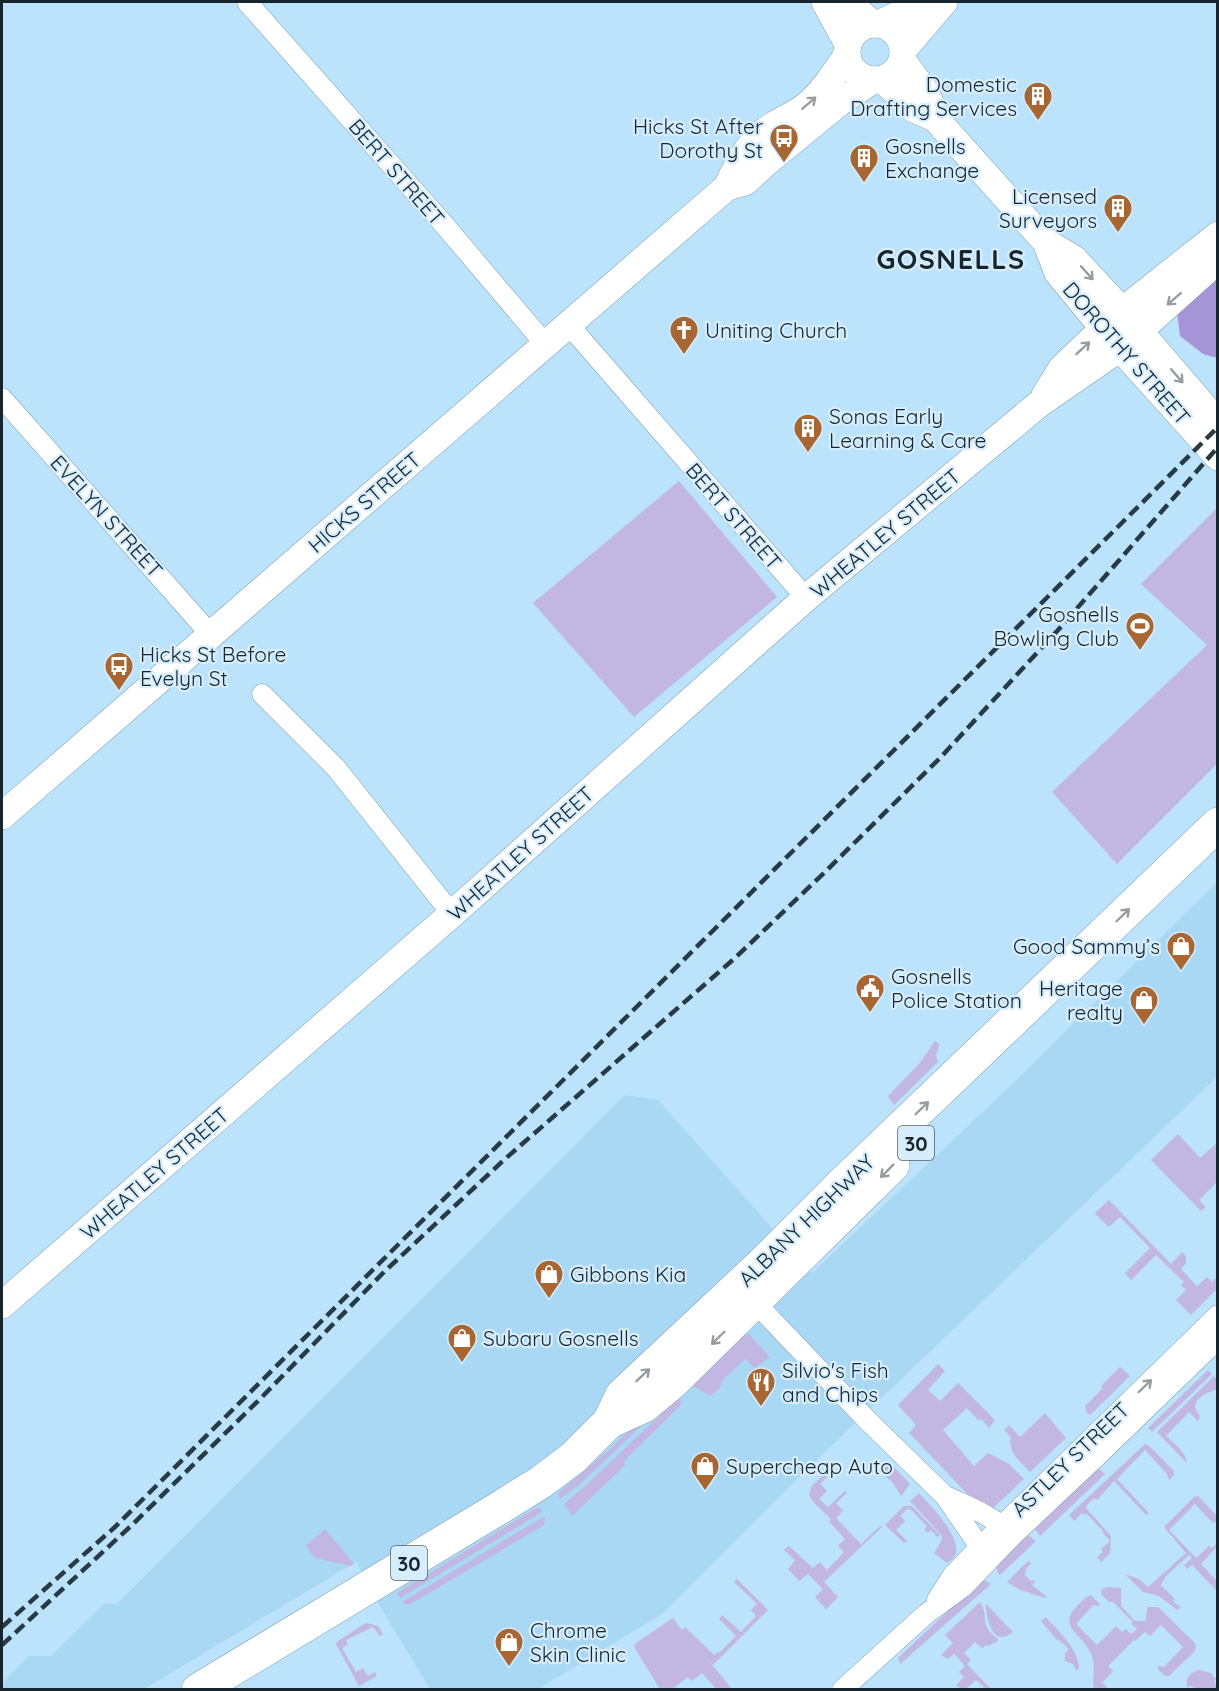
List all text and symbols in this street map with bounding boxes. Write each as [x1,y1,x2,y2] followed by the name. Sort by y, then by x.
[850,71,1017,121] place label: Domestic Drafting Services
[1022,80,1054,122] building icon: Domestic Drafting Services
[801,96,817,109] one-way arrow
[344,113,450,231] street label: BERT STREET
[633,113,763,163] place label: Hicks St After Dorothy St
[768,122,800,164] bus stop icon: Hicks St After Dorothy St
[885,133,979,183] place label: Gosnells Exchange
[848,142,880,184] building icon: Gosnells Exchange
[999,183,1097,233] place label: Licensed Surveyors
[1102,192,1134,234] building icon: Licensed Surveyors
[876,242,1026,276] district label: GOSNELLS
[1080,266,1094,281] one-way arrow
[1058,276,1196,430] street label: DOROTHY STREET
[1167,292,1182,306] one-way arrow
[668,314,700,356] church icon: Uniting Church
[705,317,847,343] place label: Uniting Church
[1075,341,1090,355] one-way arrow
[1170,368,1184,383] one-way arrow
[829,403,986,453] place label: Sonas Early Learning & Care
[792,412,824,454] building icon: Sonas Early Learning & Care
[302,446,426,558] street label: HICKS STREET
[45,449,169,583] street label: EVELYN STREET
[681,457,787,575] street label: BERT STREET
[805,463,965,603] street label: WHEATLEY STREET
[993,601,1119,651] place label: Gosnells Bowling Club
[1124,610,1156,652] sports icon: Gosnells Bowling Club
[140,641,286,691] place label: Hicks St Before Evelyn St
[103,650,135,692] bus stop icon: Hicks St Before Evelyn St
[441,780,599,926] street label: WHEATLEY STREET
[1116,907,1131,922] one-way arrow
[1165,930,1197,972] shop icon: Good Sammy’s
[1013,933,1160,959] place label: Good Sammy’s
[891,963,1022,1013] place label: Gosnells Police Station
[854,972,886,1014] public building icon: Gosnells Police Station
[1039,975,1123,1025] place label: Heritage realty
[1128,984,1160,1026] shop icon: Heritage realty
[914,1100,929,1115] one-way arrow
[74,1101,234,1245] street label: WHEATLEY STREET
[898,1126,934,1160] road number: 30
[733,1148,880,1292] street label: ALBANY HIGHWAY
[880,1164,895,1179] one-way arrow
[533,1258,565,1300] shop icon: Gibbons Kia
[570,1261,686,1287] place label: Gibbons Kia
[446,1322,478,1364] shop icon: Subaru Gosnells
[483,1325,639,1351] place label: Subaru Gosnells
[711,1330,726,1344] one-way arrow
[782,1357,889,1407] place label: Silvio's Fish and Chips
[745,1366,777,1408] restaurant icon: Silvio's Fish and Chips
[635,1368,650,1382] one-way arrow
[1138,1379,1153,1394] one-way arrow
[1006,1396,1134,1522] street label: ASTLEY STREET
[689,1450,721,1492] shop icon: Supercheap Auto
[726,1453,893,1479] place label: Supercheap Auto
[391,1546,427,1580] road number: 30
[530,1617,626,1667] place label: Chrome Skin Clinic
[493,1626,525,1668] shop icon: Chrome Skin Clinic

